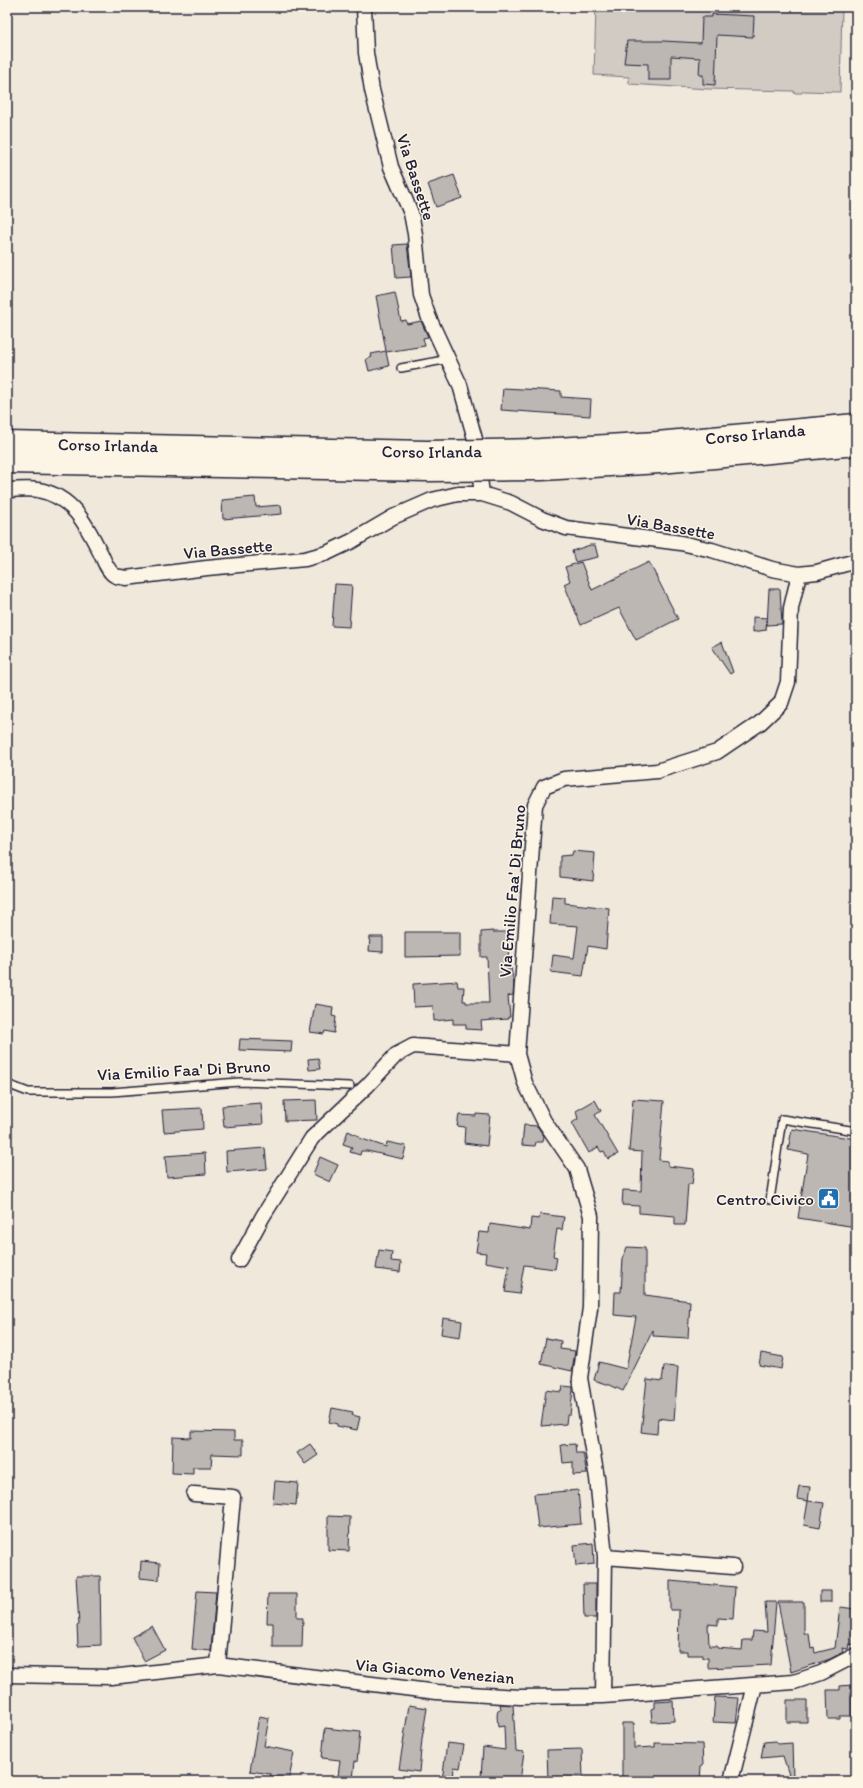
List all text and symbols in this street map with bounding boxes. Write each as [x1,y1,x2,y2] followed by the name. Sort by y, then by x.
[393,131,439,223] street label: Via Bassette
[704,420,806,449] street label: Corso Irlanda
[58,434,158,456] street label: Corso Irlanda
[382,441,482,462] street label: Corso Irlanda
[625,508,717,544] street label: Via Bassette
[183,535,273,563] street label: Via Bassette
[494,804,530,978] street label: Via Emilio Faa' Di Bruno
[97,1055,271,1085] street label: Via Emilio Faa' Di Bruno
[816,1186,842,1212] public building icon: Centro Civico
[716,1189,814,1209] place label: Centro Civico
[355,1654,515,1688] street label: Via Giacomo Venezian

